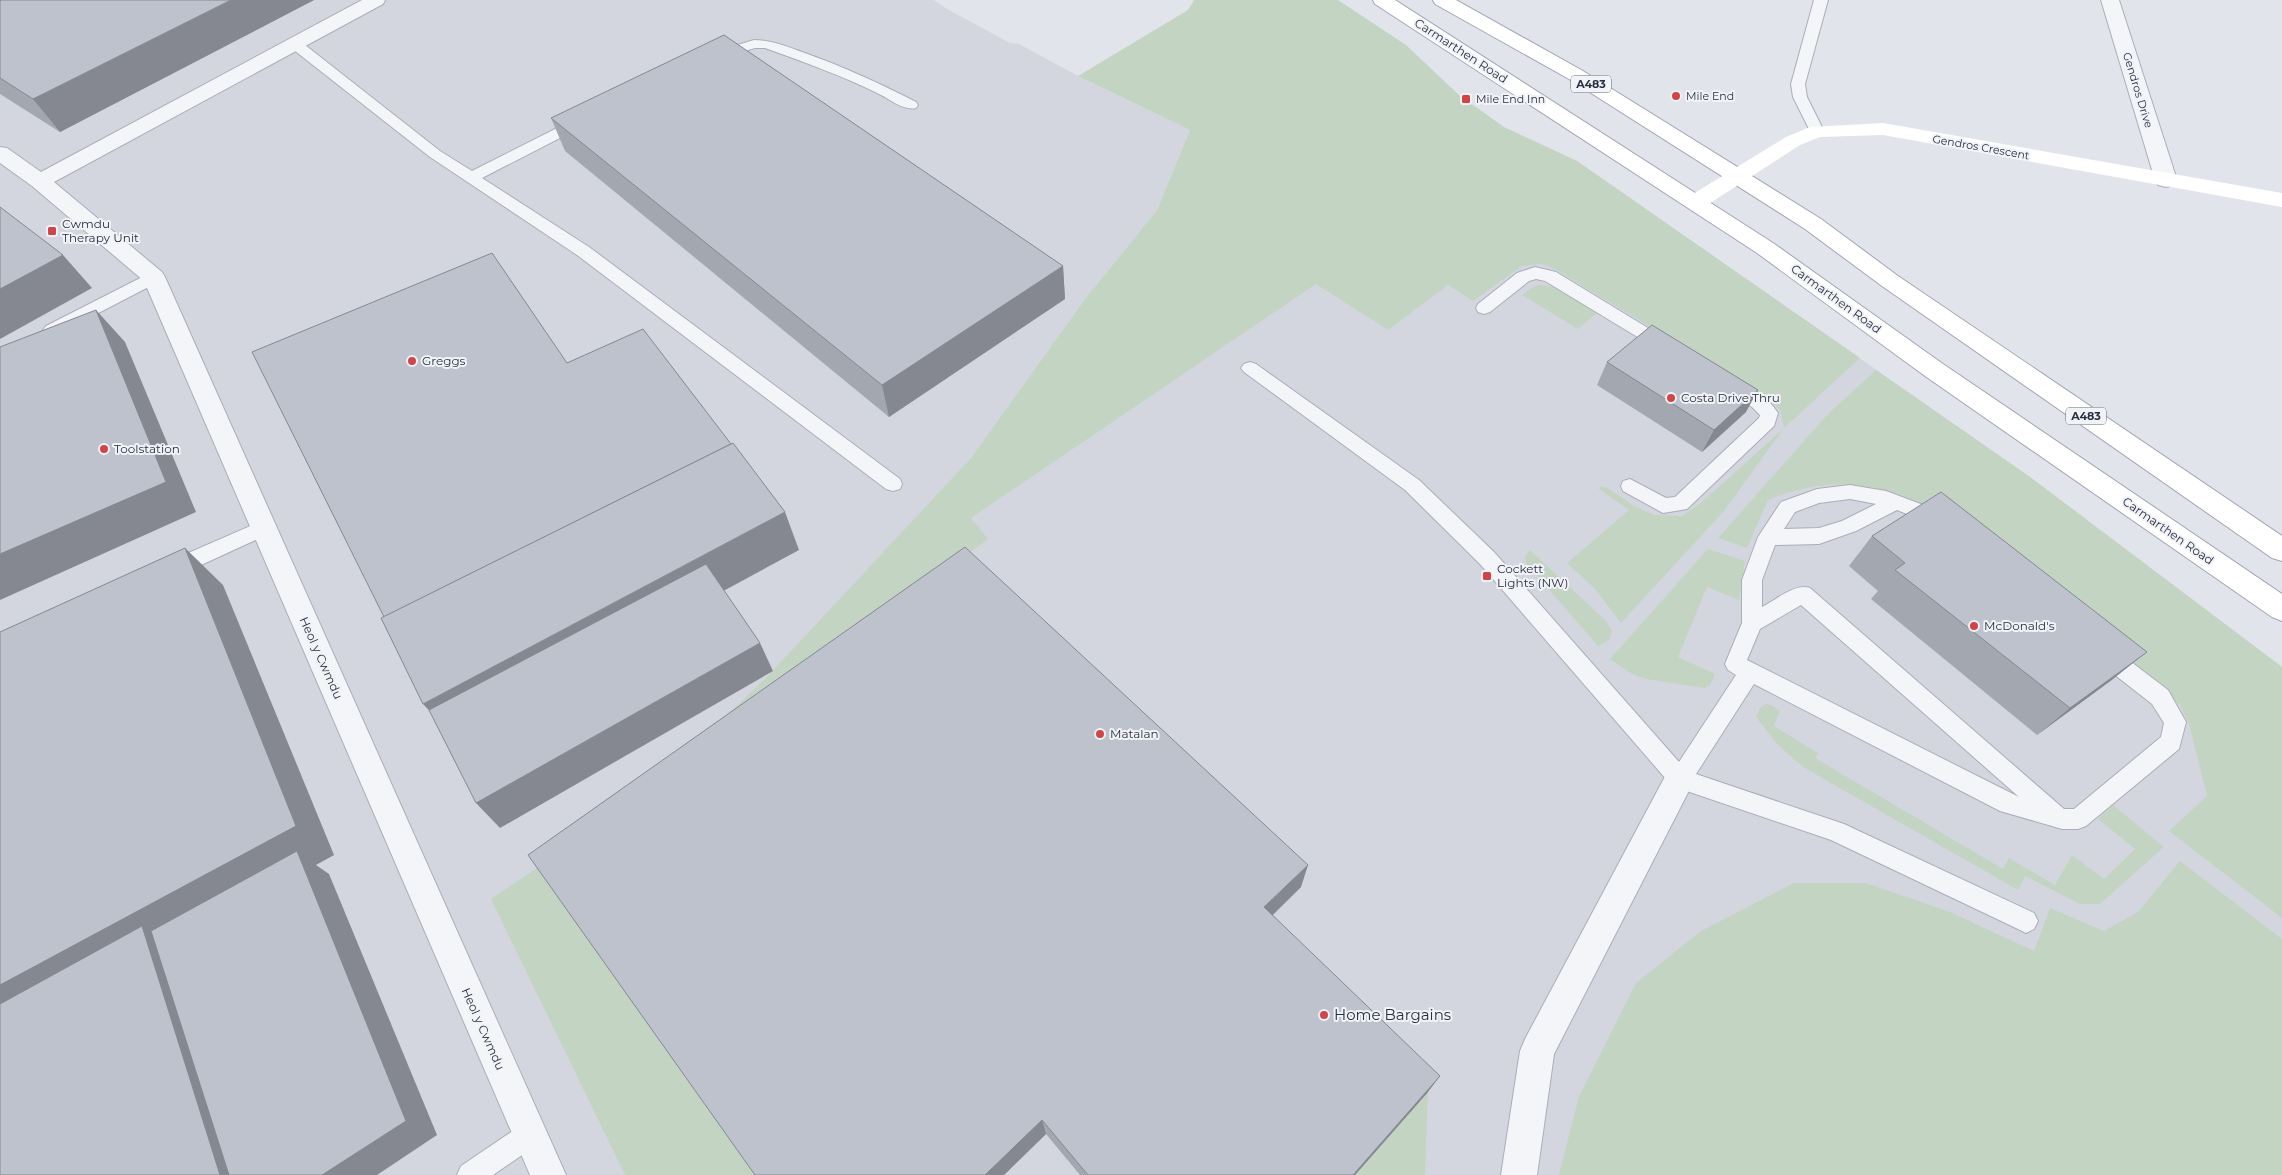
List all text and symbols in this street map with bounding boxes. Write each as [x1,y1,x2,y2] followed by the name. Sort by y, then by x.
[1412,15,1511,86] street label: Carmarthen Road
[2120,51,2156,130] street label: Gendros Drive
[1571,76,1611,92] road number: A483
[1686,89,1734,103] place label: Mile End
[1670,90,1682,102] marker: Mile End
[1476,92,1545,106] place label: Mile End Inn
[1460,93,1472,105] marker: Mile End Inn
[1931,132,2031,163] street label: Gendros Crescent
[62,216,139,245] place label: Cwmdu Therapy Unit
[46,225,58,237] marker: Cwmdu Therapy Unit
[1788,261,1884,336] street label: Carmarthen Road
[422,353,466,368] place label: Greggs
[406,355,418,367] marker: Greggs
[1681,390,1780,405] place label: Costa Drive Thru
[1665,392,1677,404] marker: Costa Drive Thru
[2066,408,2106,424] road number: A483
[114,441,180,456] place label: Toolstation
[98,443,110,455] marker: Toolstation
[2120,494,2217,568] street label: Carmarthen Road
[1497,561,1568,590] place label: Cockett Lights (NW)
[1481,570,1493,582] marker: Cockett Lights (NW)
[297,614,346,701] street label: Heol y Cwmdu
[1984,618,2055,633] place label: McDonald's
[1968,620,1980,632] marker: McDonald's
[1110,726,1159,741] place label: Matalan
[1094,728,1106,740] marker: Matalan
[459,985,508,1072] street label: Heol y Cwmdu
[1334,1005,1451,1024] place label: Home Bargains
[1318,1009,1330,1021] marker: Home Bargains

